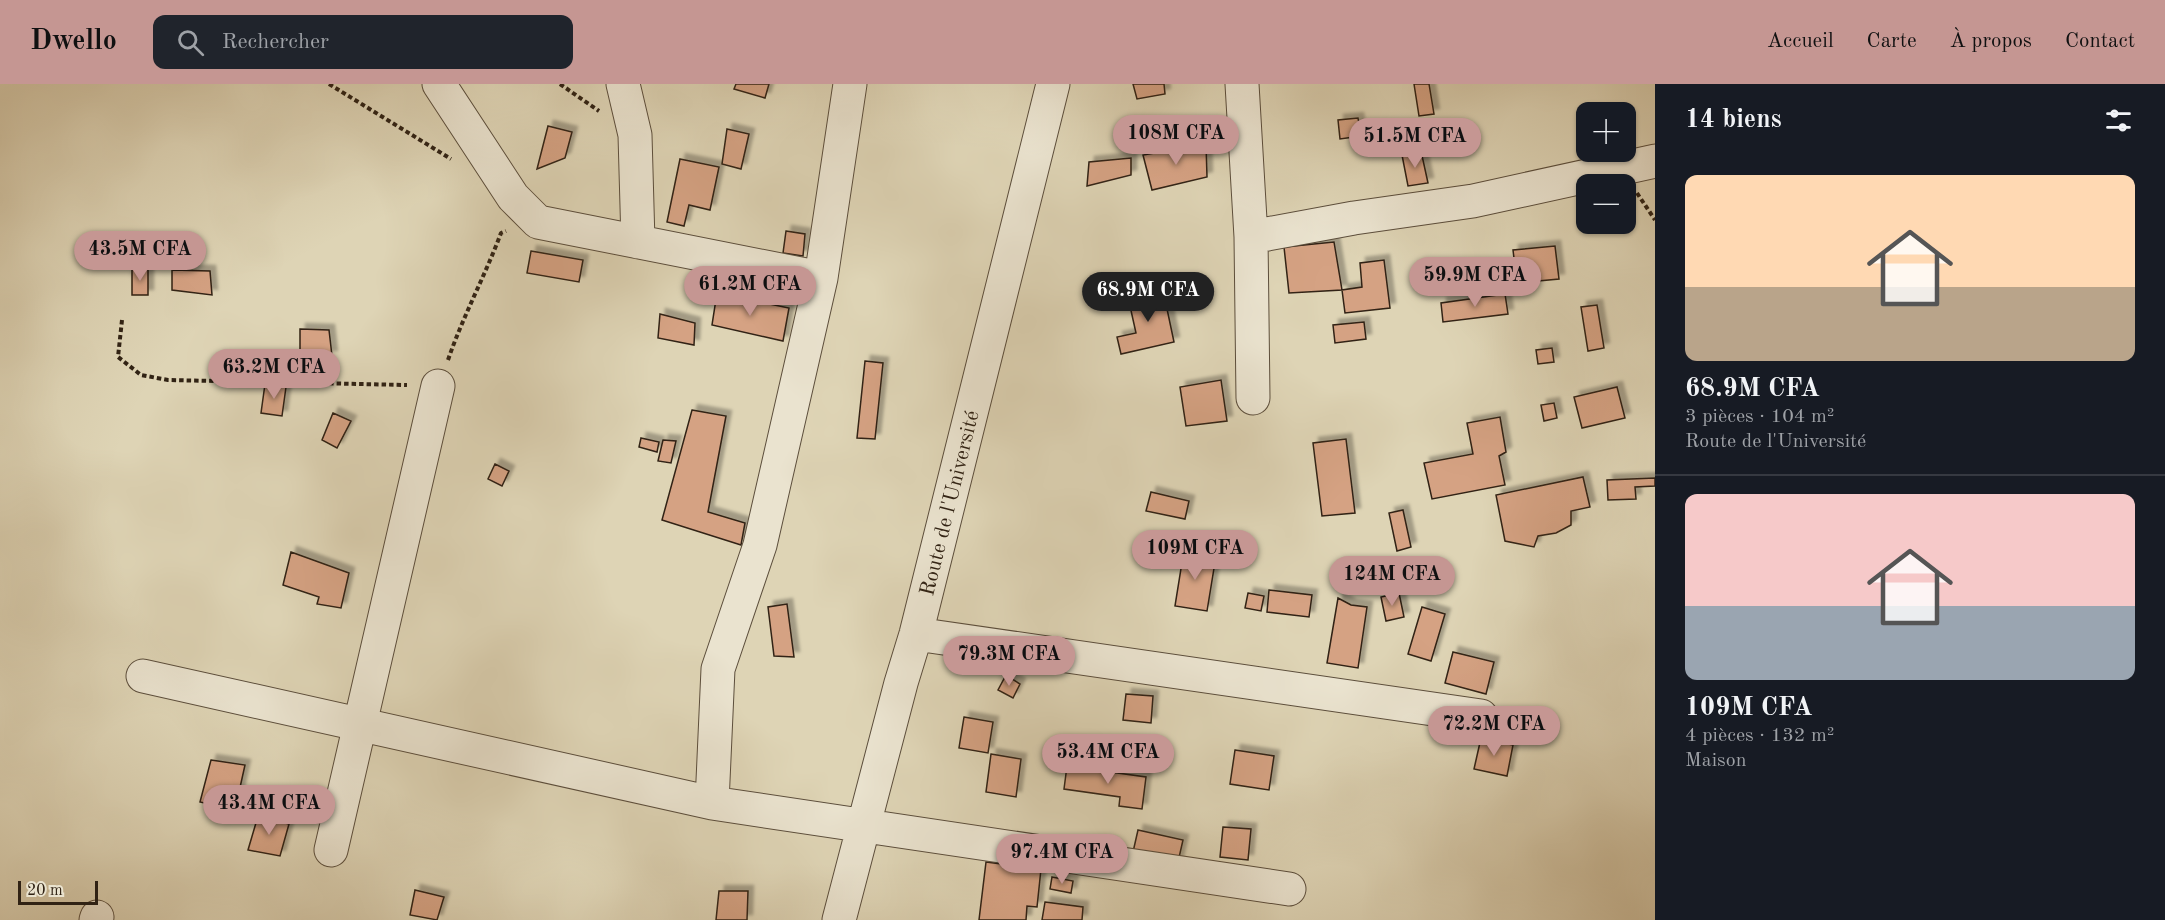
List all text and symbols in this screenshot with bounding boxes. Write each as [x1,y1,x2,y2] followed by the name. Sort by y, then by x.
[153,15,573,69] search box
[174,26,207,59] icon: search
[30,28,117,56] text: Dwello
[222,31,329,53] text: Rechercher
[1767,31,1834,52] text: Accueil
[1867,31,1917,52] text: Carte
[1950,31,2032,52] text: À propos
[2065,31,2135,52] text: Contact
[1576,102,1636,234] map controls
[1576,102,1636,162] button: +
[2102,104,2135,137] icon: filters
[1685,107,1782,133] text: 14 biens
[1114,115,1238,166] pin: 108M CFA
[1346,118,1484,169] pin: 51.5M CFA
[1127,124,1225,144] text: 108M CFA
[1363,127,1467,147] text: 51.5M CFA
[1576,174,1636,234] button: −
[1856,214,1964,322] icon: home
[71,231,209,282] pin: 43.5M CFA
[88,240,192,260] text: 43.5M CFA
[1406,257,1544,308] pin: 59.9M CFA
[681,266,819,317] pin: 61.2M CFA
[1423,266,1527,286] text: 59.9M CFA
[1079,272,1217,323] pin: 68.9M CFA
[698,275,802,295] text: 61.2M CFA
[1096,281,1200,301] text: 68.9M CFA
[205,349,343,400] pin: 63.2M CFA
[222,358,326,378] text: 63.2M CFA
[1685,376,1820,402] text: 68.9M CFA
[1685,407,1834,427] text: 3 pièces · 104 m²
[917,408,984,598] street label: Route de l'Université
[1685,432,1866,452] text: Route de l'Université
[1133,530,1257,581] pin: 109M CFA
[1856,533,1964,641] icon: home
[1146,539,1244,559] text: 109M CFA
[1330,556,1454,607] pin: 124M CFA
[1343,565,1441,585] text: 124M CFA
[940,636,1078,687] pin: 79.3M CFA
[957,645,1061,665] text: 79.3M CFA
[1685,695,1813,721] text: 109M CFA
[1425,706,1563,757] pin: 72.2M CFA
[1442,715,1546,735] text: 72.2M CFA
[1685,726,1834,746] text: 4 pièces · 132 m²
[1039,734,1177,785] pin: 53.4M CFA
[1056,743,1160,763] text: 53.4M CFA
[1685,751,1746,771] text: Maison
[200,785,338,836] pin: 43.4M CFA
[217,794,321,814] text: 43.4M CFA
[993,834,1131,885] pin: 97.4M CFA
[1010,843,1114,863] text: 97.4M CFA
[18,878,98,906] scale bar
[27,883,63,899] text: 20 m

